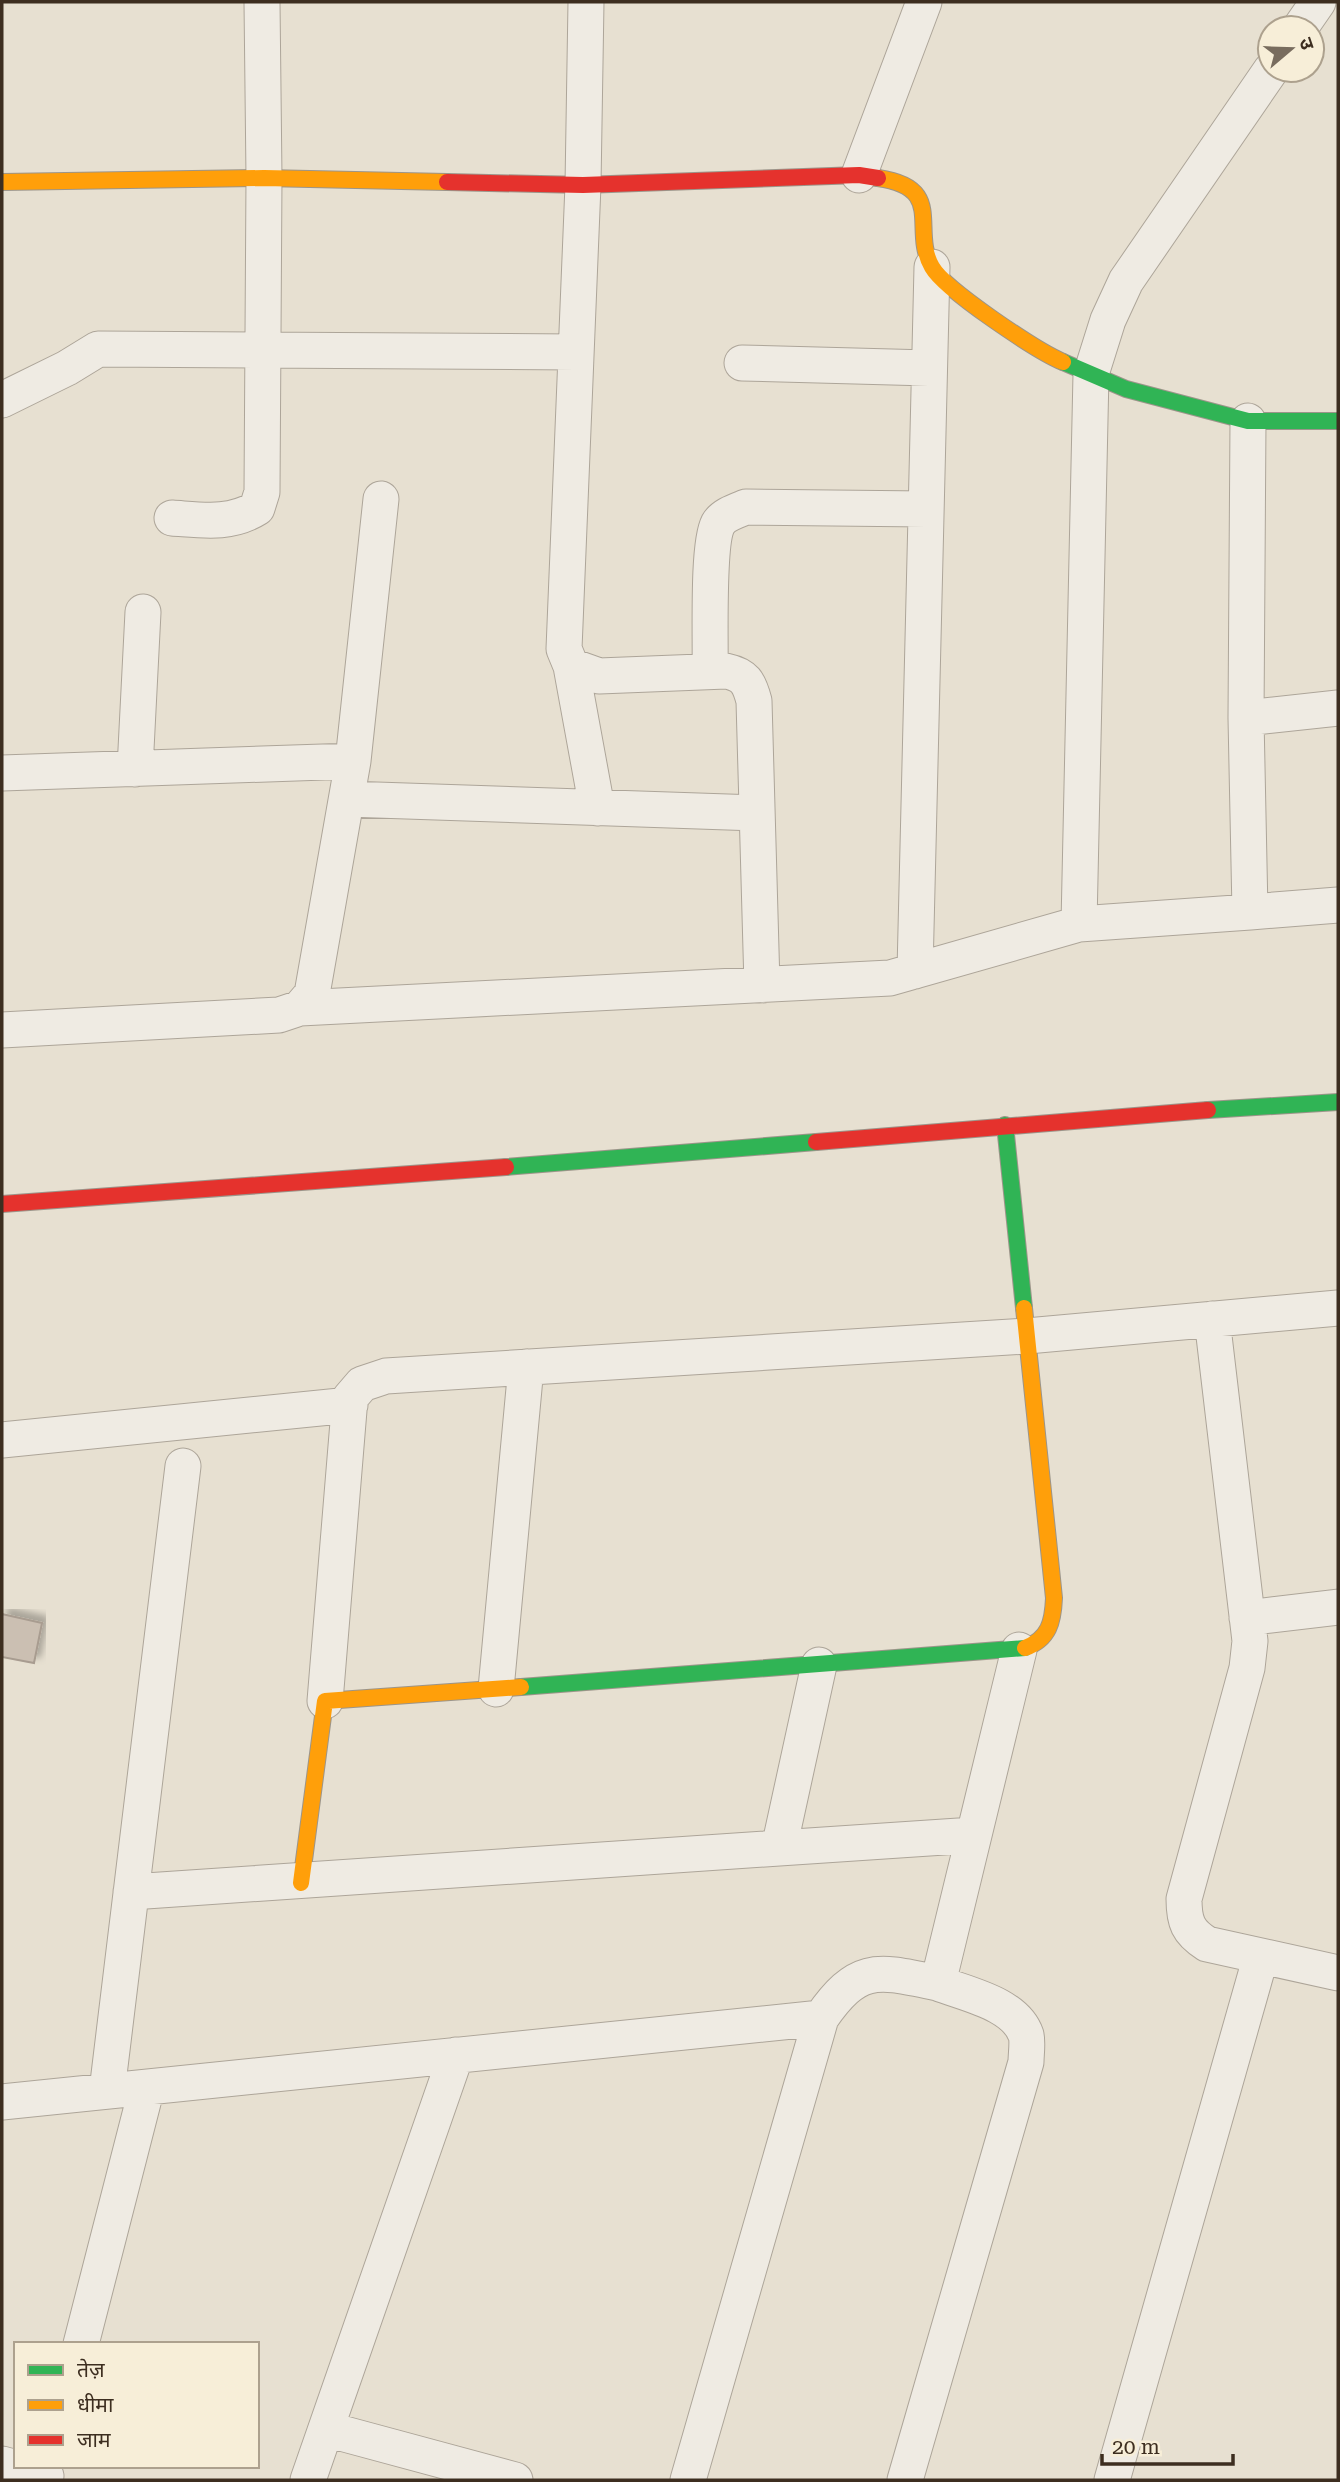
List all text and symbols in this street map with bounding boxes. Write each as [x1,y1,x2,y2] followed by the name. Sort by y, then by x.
[1256,14,1326,84] north arrow
[1294,35,1320,53] text: उ
[14,2342,259,2468] legend
[77,2358,105,2382] text: तेज़
[77,2393,114,2417] text: धीमा
[1102,2422,1233,2466] scale bar
[77,2428,111,2452] text: जाम
[1112,2435,1160,2459] text: 20 m

